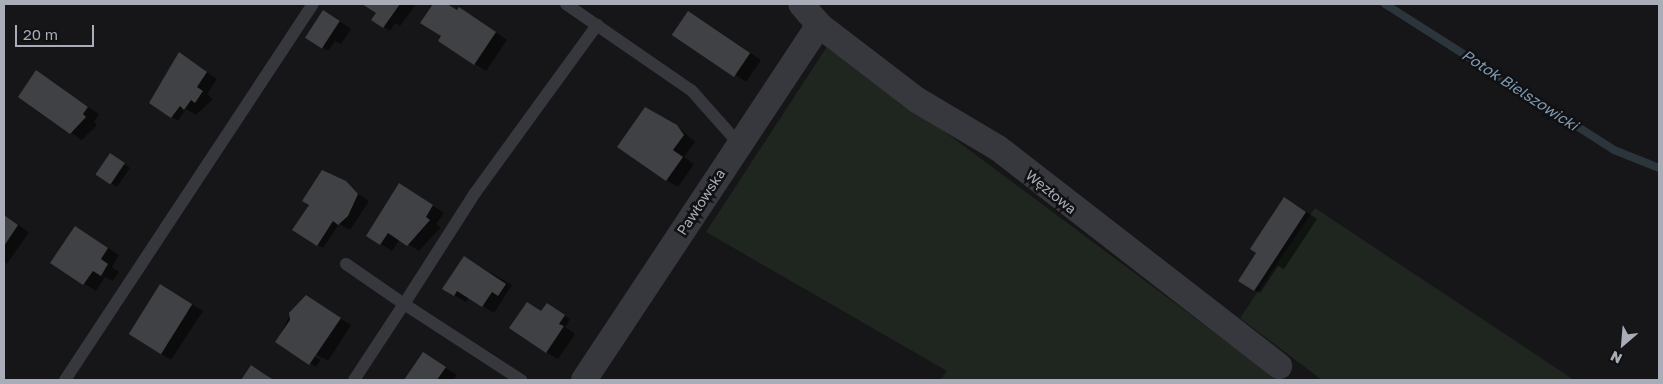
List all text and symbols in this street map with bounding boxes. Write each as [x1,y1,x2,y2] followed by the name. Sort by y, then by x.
[18,15,96,47] scale bar
[23,25,58,43] text: 20 m
[1459,46,1581,134] water label: Potok Bielszowicki
[673,166,729,238] street label: Pawłowska
[1022,167,1080,217] street label: Węzłowa
[1598,319,1648,369] north arrow
[1607,348,1625,368] text: N

